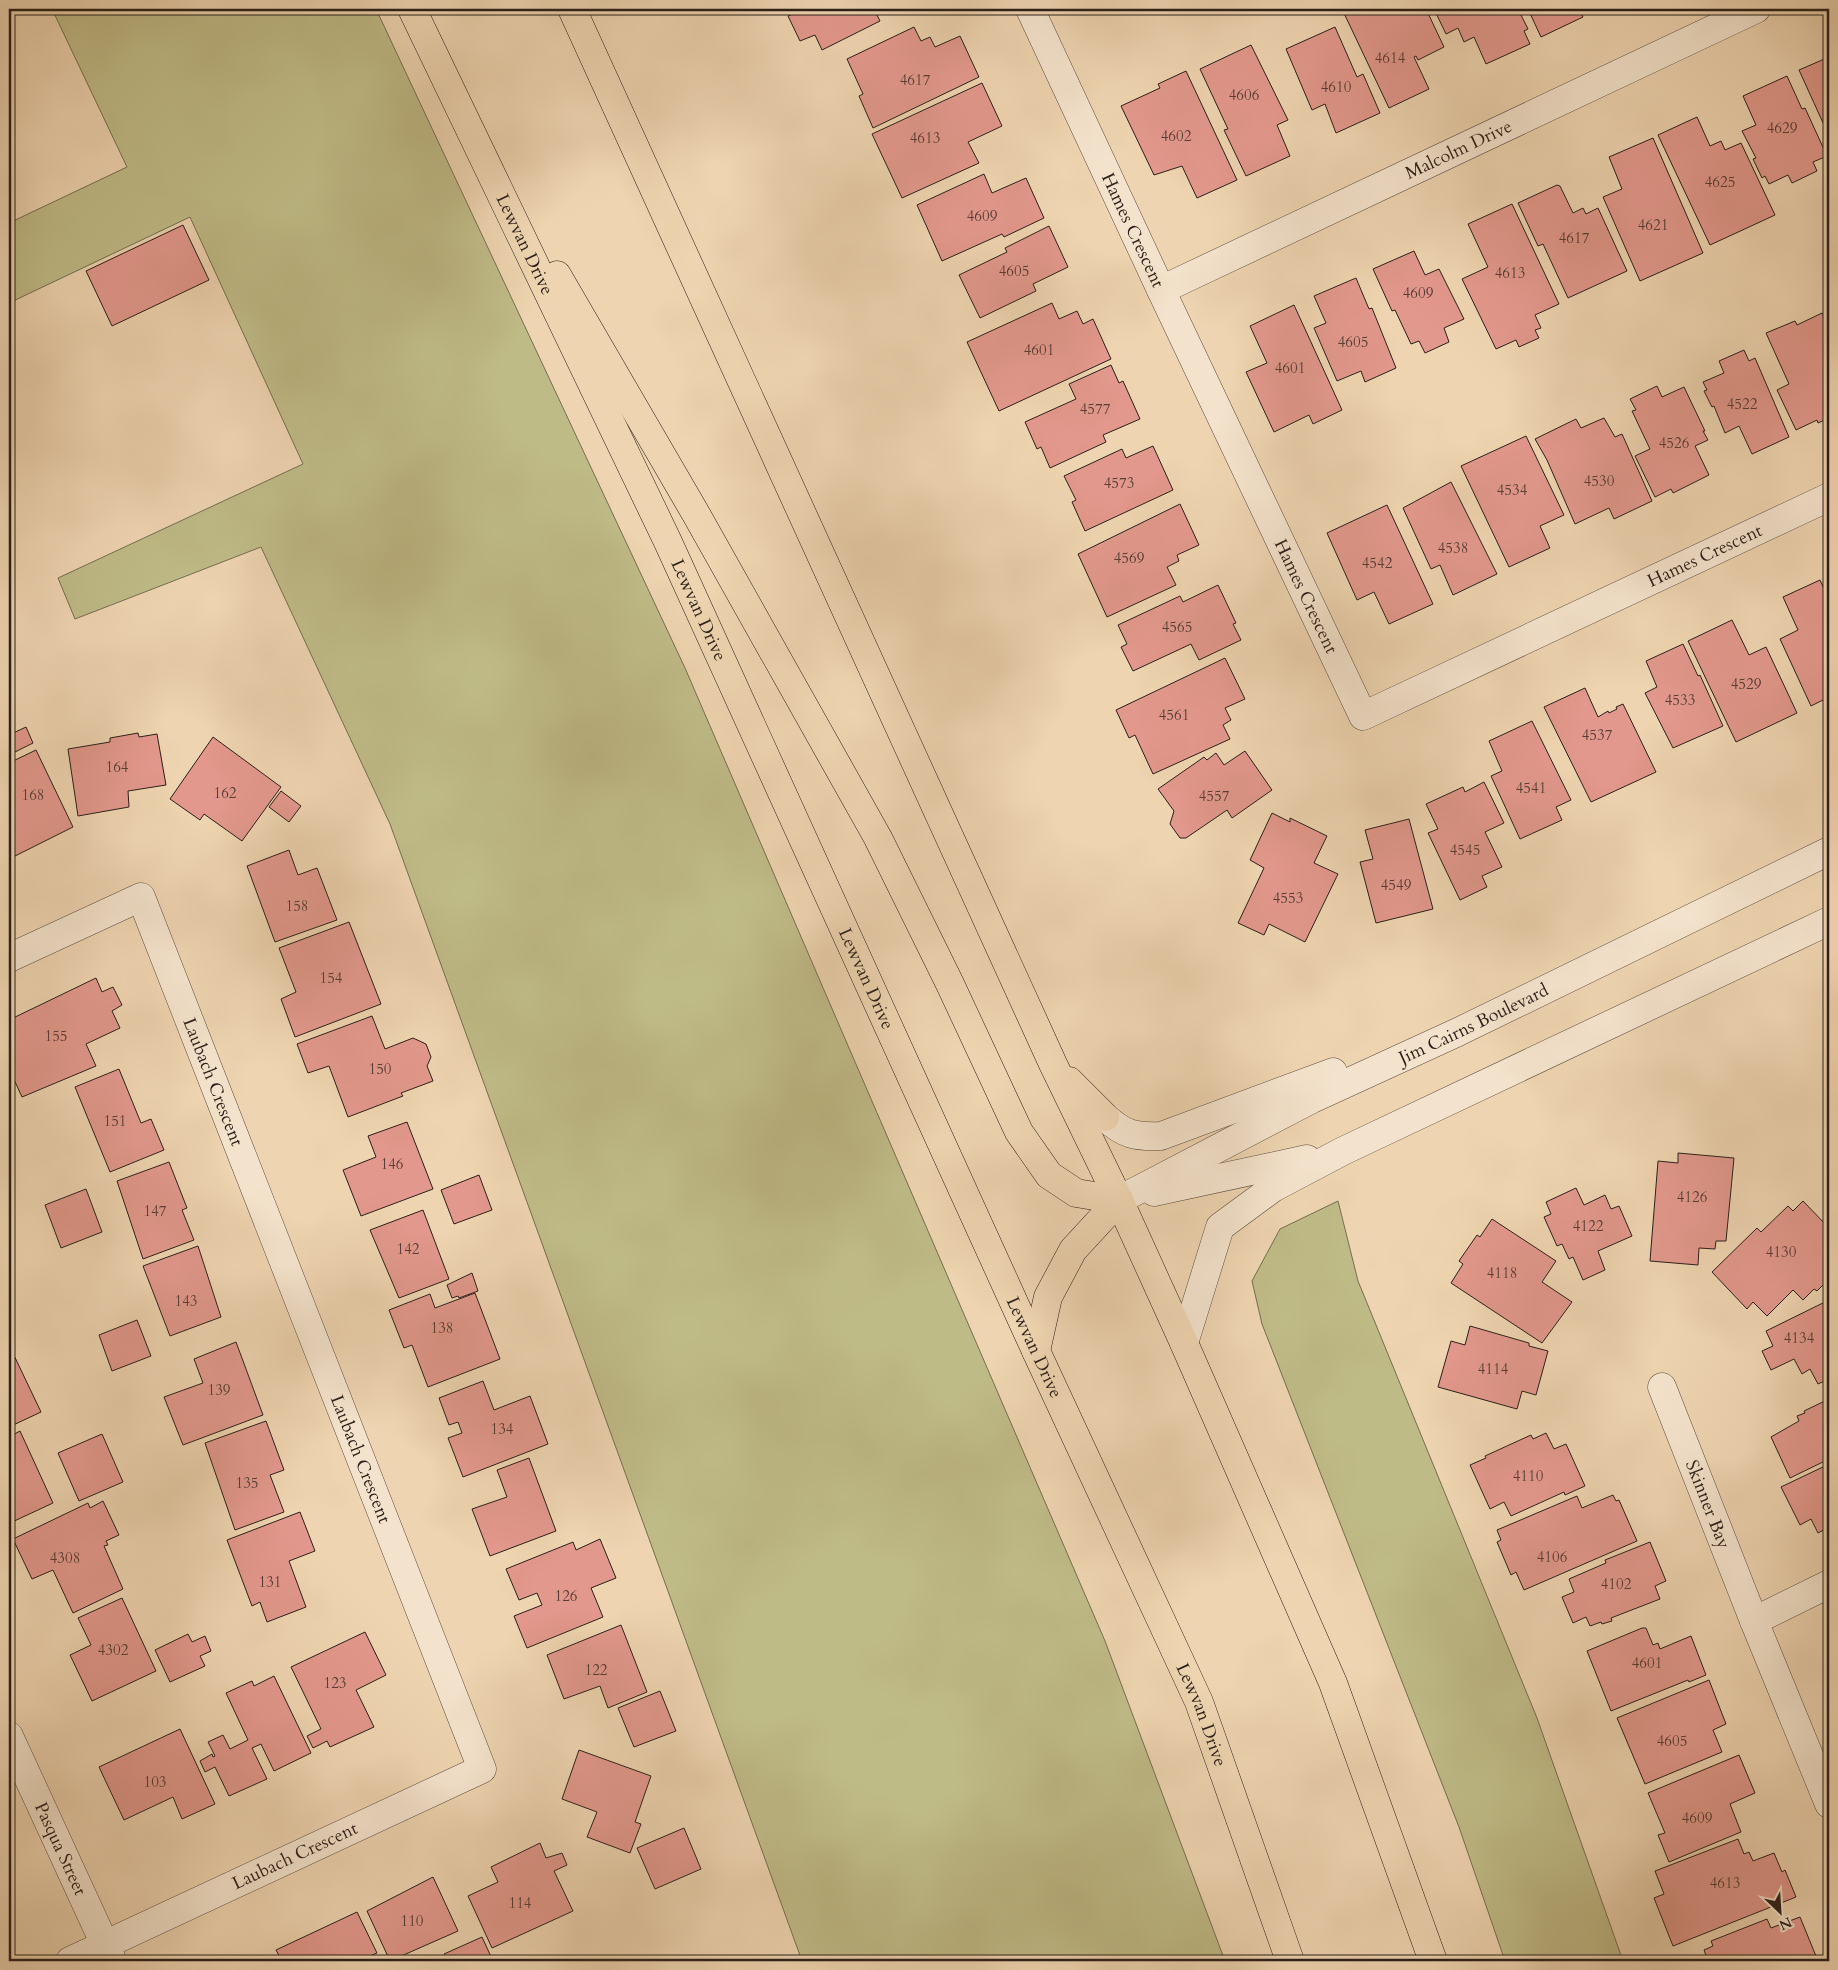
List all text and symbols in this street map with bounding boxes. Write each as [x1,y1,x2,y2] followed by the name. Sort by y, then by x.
[1375,48,1406,68] house number: 4614
[900,70,931,90] house number: 4617
[1321,77,1352,97] house number: 4610
[1229,85,1260,105] house number: 4606
[1401,114,1516,185] street label: Malcolm Drive
[1767,118,1798,138] house number: 4629
[1161,126,1192,146] house number: 4602
[910,128,940,148] house number: 4613
[1096,169,1171,292] street label: Hames Crescent
[1705,172,1735,192] house number: 4625
[490,190,560,299] street label: Lewvan Drive
[967,206,998,226] house number: 4609
[1638,215,1668,235] house number: 4621
[1559,228,1590,248] house number: 4617
[999,261,1029,281] house number: 4605
[1495,263,1525,283] house number: 4613
[1403,283,1434,303] house number: 4609
[1338,332,1368,352] house number: 4605
[1024,340,1054,360] house number: 4601
[1275,358,1305,378] house number: 4601
[1727,394,1758,414] house number: 4522
[1080,399,1111,419] house number: 4577
[1659,433,1690,453] house number: 4526
[1584,471,1615,491] house number: 4530
[1104,473,1134,493] house number: 4573
[1497,480,1528,500] house number: 4534
[1643,518,1766,593] street label: Hames Crescent
[1268,535,1344,658] street label: Hames Crescent
[1438,538,1468,558] house number: 4538
[1114,548,1145,568] house number: 4569
[1362,553,1393,573] house number: 4542
[665,555,733,665] street label: Lewvan Drive
[1162,617,1192,637] house number: 4565
[1731,674,1762,694] house number: 4529
[1665,690,1695,710] house number: 4533
[1159,705,1189,725] house number: 4561
[1582,725,1613,745] house number: 4537
[105,757,129,777] house number: 164
[1516,778,1546,798] house number: 4541
[213,783,237,803] house number: 162
[21,785,45,805] house number: 168
[1199,786,1230,806] house number: 4557
[1450,840,1480,860] house number: 4545
[1381,875,1412,895] house number: 4549
[1273,888,1303,908] house number: 4553
[285,896,309,916] house number: 158
[833,924,901,1033] street label: Lewvan Drive
[319,968,343,988] house number: 154
[1392,977,1553,1071] street label: Jim Cairns Boulevard
[177,1014,250,1150] street label: Laubach Crescent
[44,1026,68,1046] house number: 155
[368,1059,392,1079] house number: 150
[103,1111,127,1131] house number: 151
[380,1154,404,1174] house number: 146
[1677,1187,1708,1207] house number: 4126
[143,1201,167,1221] house number: 147
[1573,1216,1604,1236] house number: 4122
[396,1239,420,1259] house number: 142
[1766,1242,1797,1262] house number: 4130
[1487,1263,1517,1283] house number: 4118
[174,1291,198,1311] house number: 143
[1000,1293,1069,1402] street label: Lewvan Drive
[430,1318,454,1338] house number: 138
[1784,1328,1815,1348] house number: 4134
[1478,1359,1509,1379] house number: 4114
[207,1380,231,1400] house number: 139
[324,1391,397,1527] street label: Laubach Crescent
[490,1419,514,1439] house number: 134
[1679,1456,1737,1553] street label: Skinner Bay
[1513,1466,1544,1486] house number: 4110
[235,1473,259,1493] house number: 135
[1537,1547,1568,1567] house number: 4106
[50,1548,80,1568] house number: 4308
[258,1572,282,1592] house number: 131
[1601,1574,1632,1594] house number: 4102
[554,1586,578,1606] house number: 126
[98,1640,129,1660] house number: 4302
[1632,1653,1662,1673] house number: 4601
[1170,1659,1233,1770] street label: Lewvan Drive
[584,1660,608,1680] house number: 122
[323,1673,347,1693] house number: 123
[1657,1731,1687,1751] house number: 4605
[143,1772,167,1792] house number: 103
[29,1798,93,1900] street label: Pasqua Street
[1682,1808,1713,1828] house number: 4609
[228,1816,362,1896] street label: Laubach Crescent
[1710,1873,1740,1893] house number: 4613
[1756,1888,1806,1938] north arrow
[508,1893,532,1913] house number: 114
[400,1911,424,1931] house number: 110
[1776,1912,1795,1935] text: N

